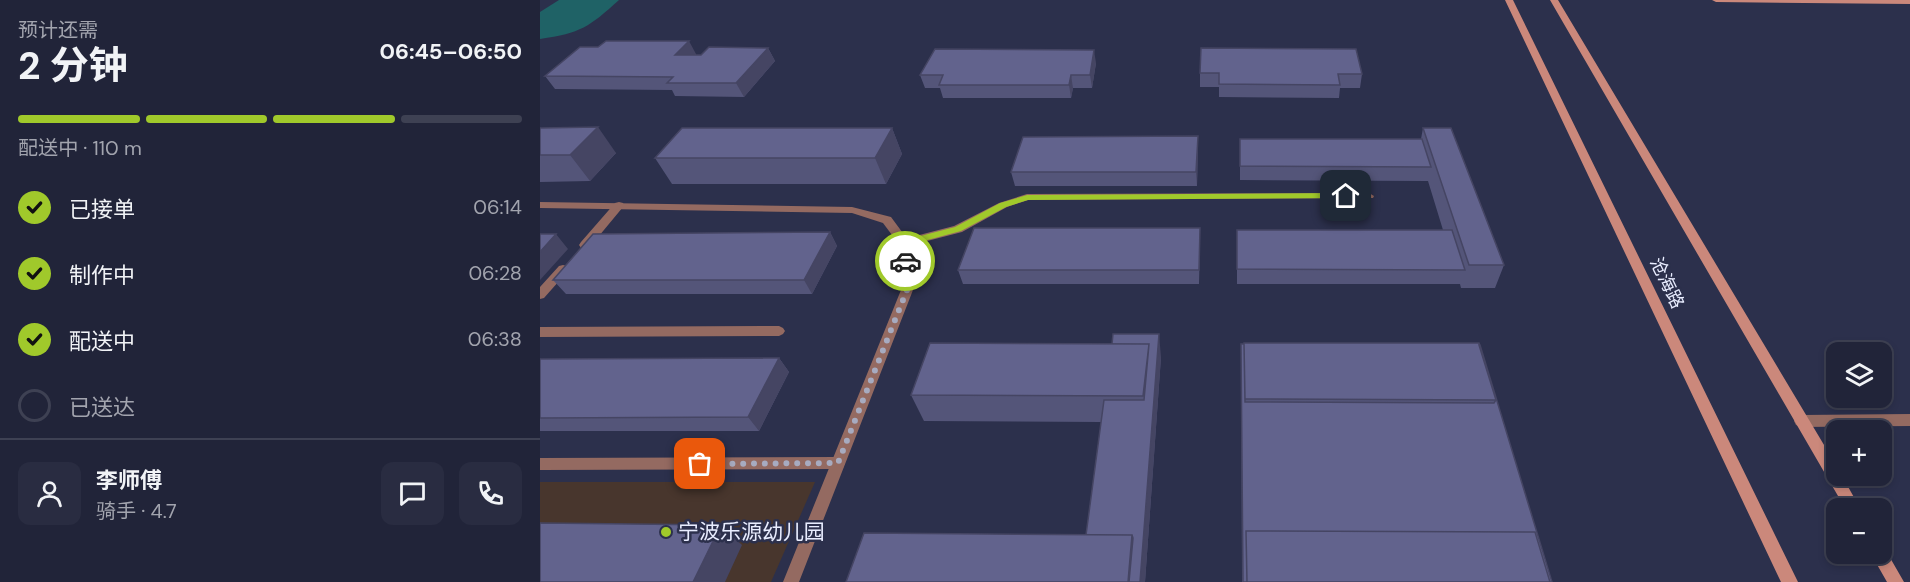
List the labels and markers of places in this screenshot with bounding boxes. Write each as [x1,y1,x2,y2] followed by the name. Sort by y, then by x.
[1320,170,1371,221] pin
[674,438,725,489] pin
[678,518,825,546] place label: 宁波乐源幼儿园
[659,525,673,539] marker: 宁波乐源幼儿园

